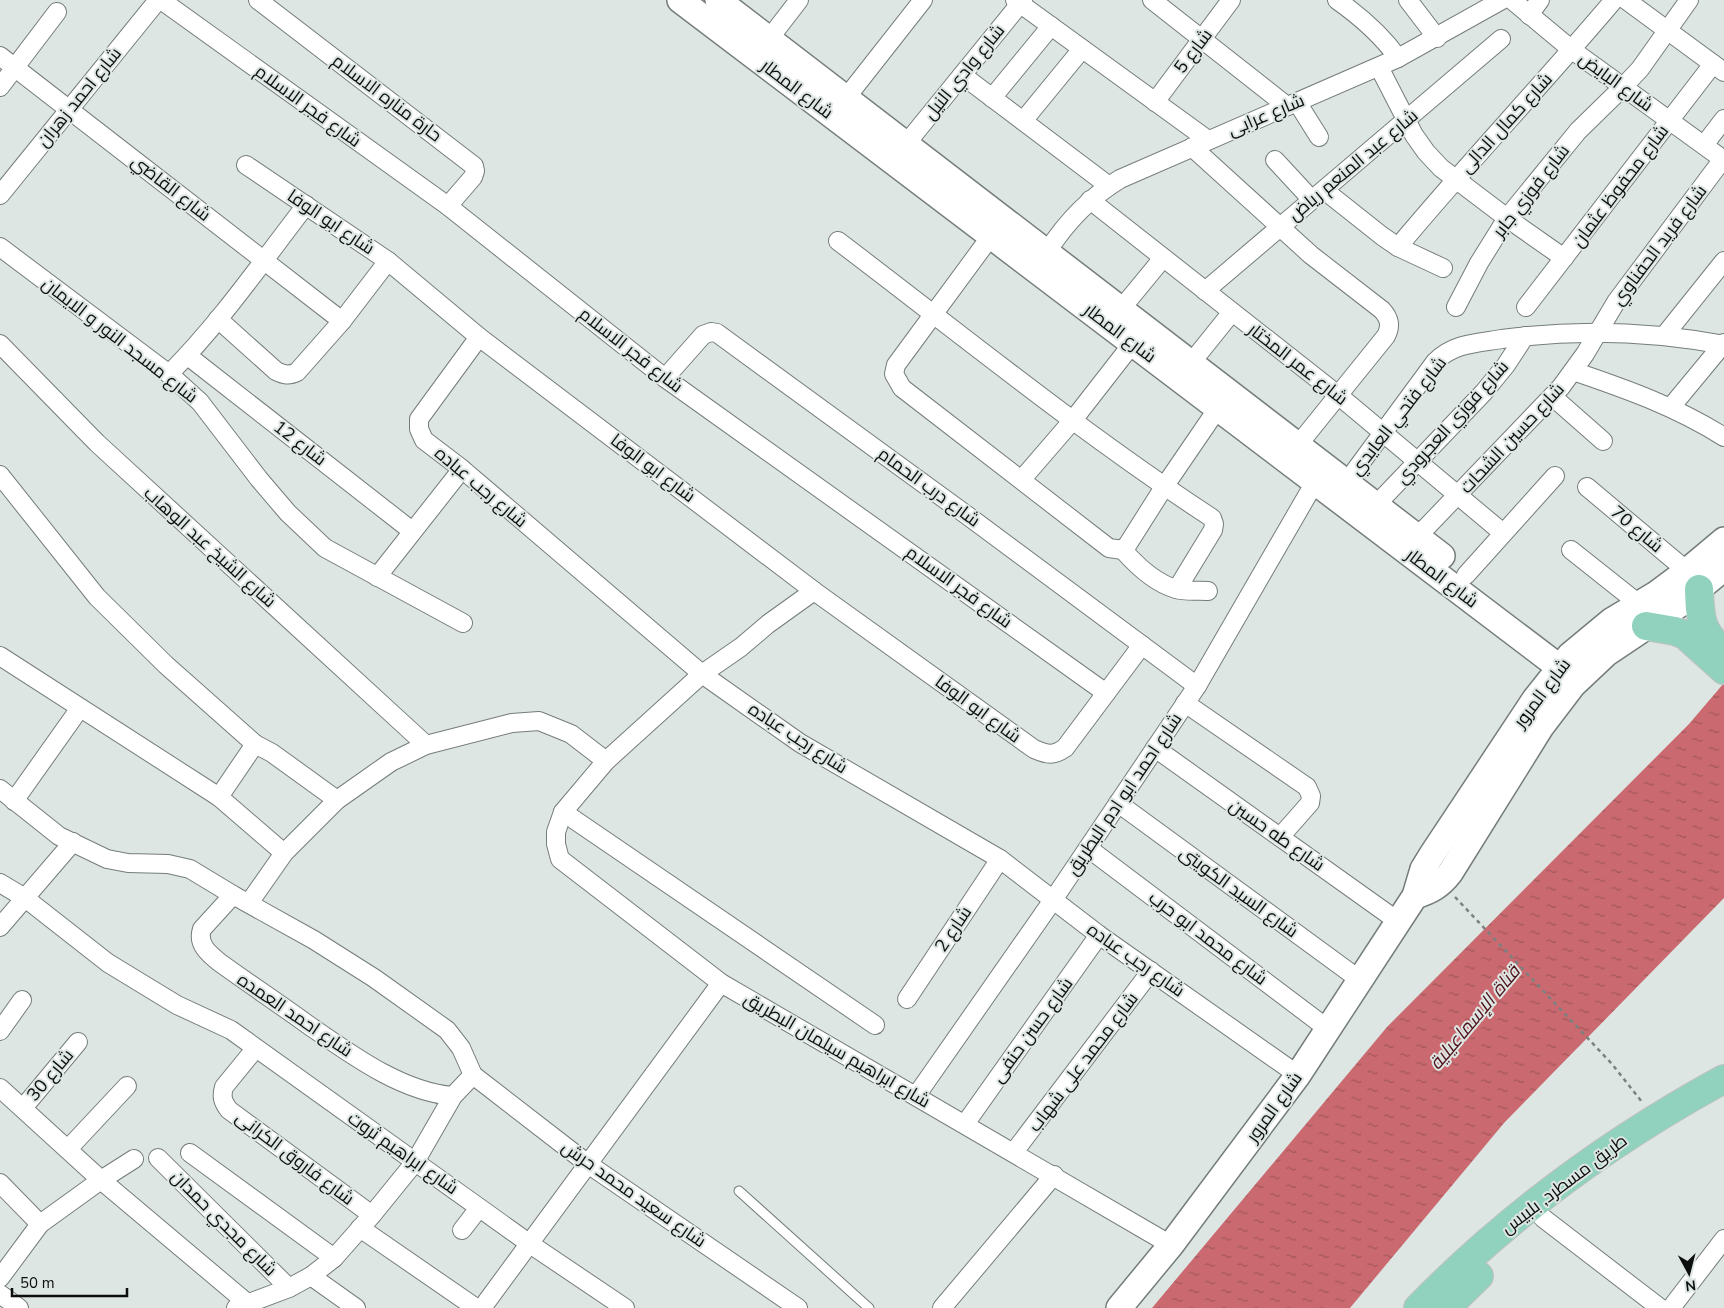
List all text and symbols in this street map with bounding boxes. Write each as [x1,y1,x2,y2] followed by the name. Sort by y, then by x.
[918,19,1012,126] street label: شارع وادي النيل
[1168,24,1218,78] street label: شارع 5
[31,42,127,152] street label: شارع احمد زهران
[1574,47,1658,117] street label: شارع البايض
[327,49,447,147] street label: حارة مناره الاسلام
[755,53,838,124] street label: شارع المطار
[250,59,366,153] street label: شارع فجر الاسلام
[1454,68,1558,178] street label: شارع كمال الدالى
[1224,88,1308,142] street label: شارع عرابى
[1283,104,1423,226] street label: شارع عبد المنعم رياض
[1566,120,1674,252] street label: شارع محفوظ عثمان
[1487,140,1576,244] street label: شارع فوزي جابر
[126,149,216,227] street label: شارع القاضي
[1606,180,1714,311] street label: شارع فريد الحفناوي
[283,184,379,260] street label: شارع ابو الوفا
[37,272,203,408] street label: شارع مسجد النور و الايمان
[1078,297,1161,368] street label: شارع المطار
[574,302,688,398] street label: شارع فجر الاسلام
[1242,317,1353,411] street label: شارع عمر المختار
[1344,352,1453,481] street label: شارع فتحي العايدي
[1390,355,1515,490] street label: شارع فوزي العجرودي
[1454,377,1570,499] street label: شارع حسين الشحات
[269,415,331,471] street label: شارع 12
[606,428,700,508] street label: شارع ابو الوفا
[430,441,532,533] street label: شارع رجب عباده
[873,442,985,532] street label: شارع درب الحمام
[139,481,281,613] street label: شارع الشيخ عبد الوهاب
[1606,500,1668,558] street label: شارع 70
[901,540,1017,634] street label: شارع فجر الاسلام
[1400,542,1483,613] street label: شارع المطار
[1507,653,1576,734] street label: شارع المرور
[930,670,1026,748] street label: شارع ابو الوفا
[744,697,852,779] street label: شارع رجب عباده
[1061,708,1187,880] street label: شارع احمد ابو ادم البطريق
[1225,793,1329,877] street label: شارع طه حسين
[1175,841,1303,943] street label: شارع السيد الكويتى
[1144,886,1272,990] street label: شارع محمد ابو حرب
[929,901,977,957] street label: شارع 2
[1082,917,1190,1003] street label: شارع رجب عباده
[1423,959,1527,1076] water label: قناة الإسماعيلية
[233,968,357,1062] street label: شارع احمد العمده
[986,973,1078,1087] street label: شارع حسن حنفى
[739,987,935,1113] street label: شارع ابراهيم سيلمان البطريق
[1023,987,1143,1137] street label: شارع محمد على شهاب
[21,1044,79,1106] street label: شارع 30
[1240,1067,1308,1148] street label: شارع المرور
[231,1105,359,1211] street label: شارع فاروق الكرانى
[343,1106,463,1200] street label: شارع ابراهيم ثروت
[1496,1129,1632,1239] street label: طريق مسطرد, بلبيس
[557,1135,711,1253] street label: شارع سعيد محمد حرش
[164,1165,282,1283] street label: شارع مجدي حمدان
[1664,1248,1714,1298] north arrow
[12,1266,128,1298] scale bar
[20,1273,55,1293] text: 50 m
[1684,1275,1697,1295] text: N

